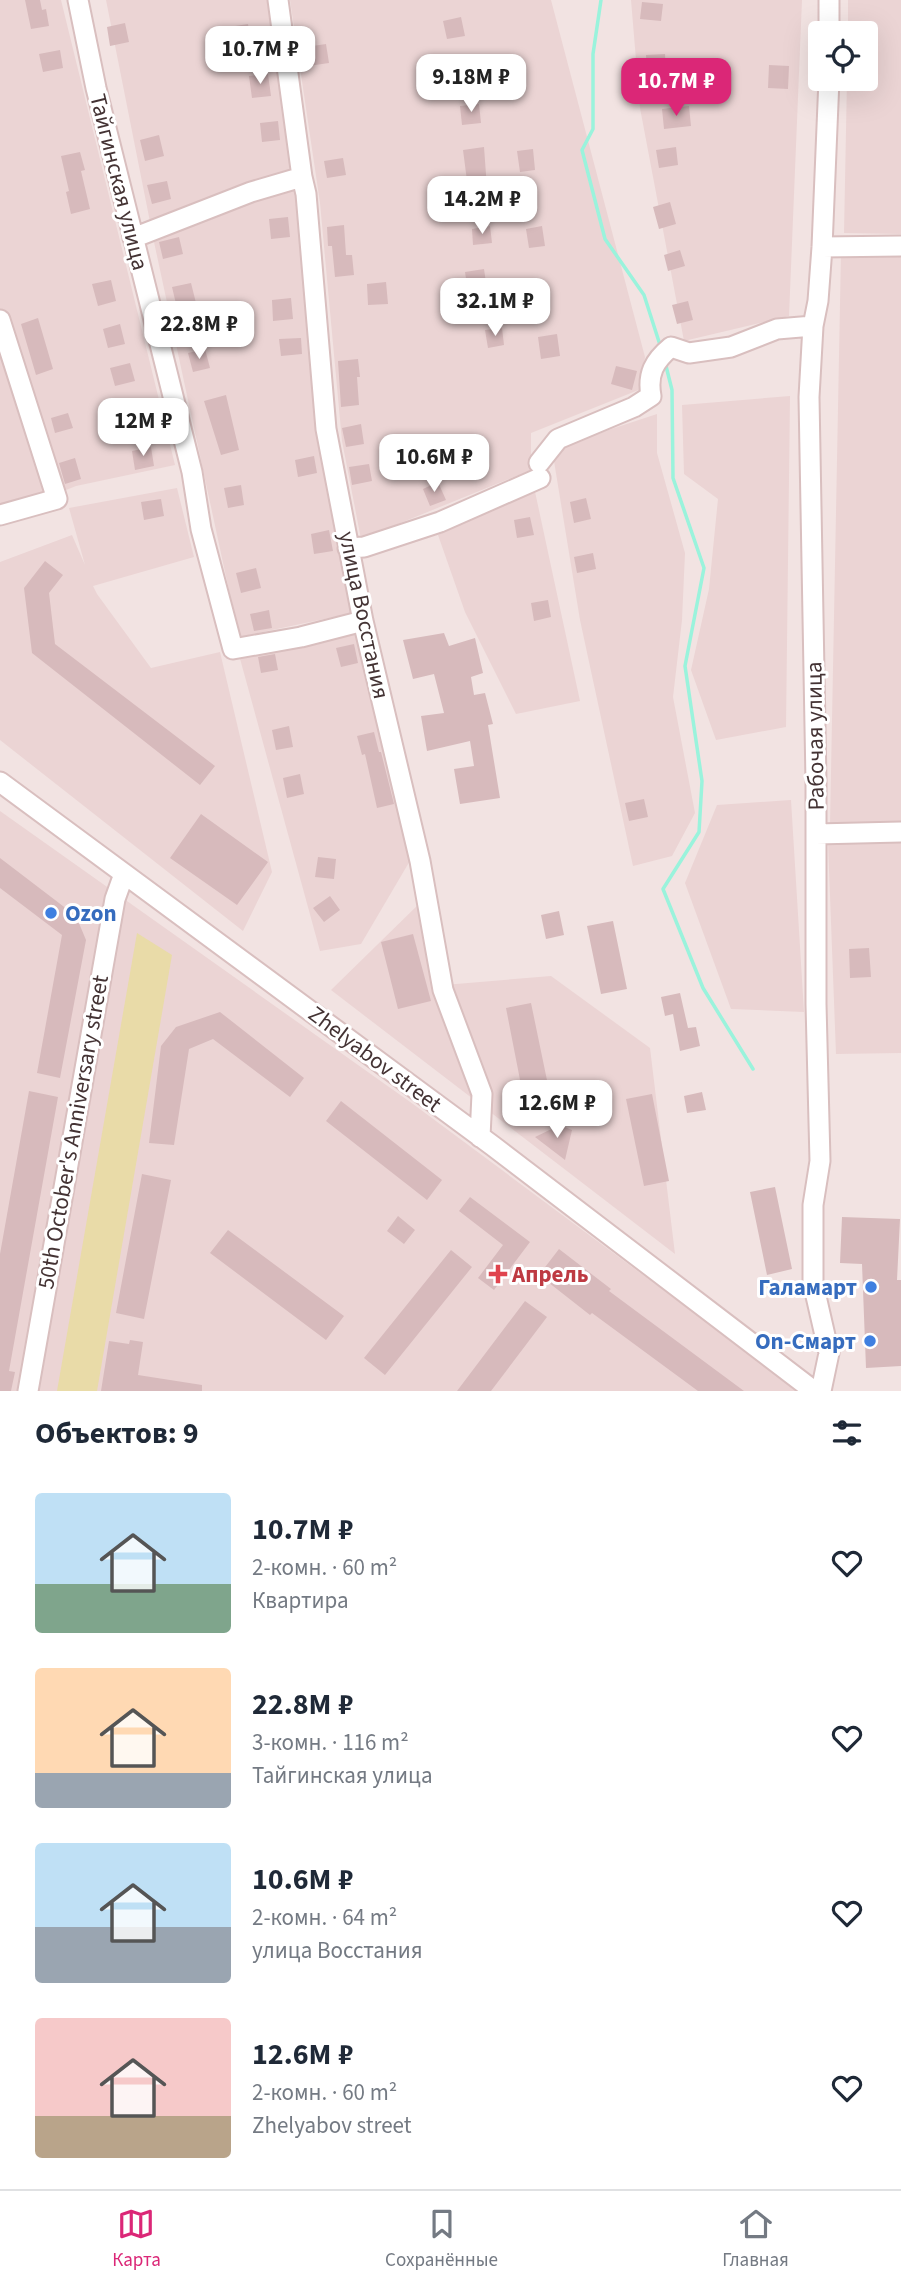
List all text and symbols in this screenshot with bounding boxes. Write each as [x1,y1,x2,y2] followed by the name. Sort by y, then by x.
[808,21,878,91] map controls
[808,21,878,91] button: locate
[195,27,325,86] pin: 10.7M ₽
[221,32,299,65] text: 10.7M ₽
[406,54,536,114] pin: 9.18M ₽
[611,58,741,118] pin: 10.7M ₽
[432,60,510,93] text: 9.18M ₽
[637,64,715,97] text: 10.7M ₽
[81,90,157,274] street label: Тайгинская улица
[417,176,547,236] pin: 14.2M ₽
[443,182,521,215] text: 14.2M ₽
[430,278,560,338] pin: 32.1M ₽
[456,284,534,317] text: 32.1M ₽
[134,302,264,361] pin: 22.8M ₽
[160,307,238,340] text: 22.8M ₽
[94,398,192,458] pin: 12M ₽
[114,404,172,437] text: 12M ₽
[369,434,499,494] pin: 10.6M ₽
[395,440,473,473] text: 10.6M ₽
[330,528,398,702] street label: улица Восстания
[797,661,833,811] street label: Рабочая улица
[65,897,117,930] place label: Ozon
[43,905,59,921] marker: Ozon
[29,972,117,1292] street label: 50th October's Anniversary street
[301,998,449,1120] street label: Zhelyabov street
[492,1080,622,1140] pin: 12.6M ₽
[518,1086,596,1119] text: 12.6M ₽
[511,1258,589,1291] place label: Апрель
[490,1266,506,1282] marker: Апрель
[758,1271,857,1304] place label: Галамарт
[863,1279,879,1295] marker: Галамарт
[755,1325,856,1358] place label: On-Смарт
[862,1333,878,1349] marker: On-Смарт
[35,1412,199,1455] text: Объектов: 9
[828,1414,866,1452] icon: filters
[252,1508,353,1551] text: 10.7M ₽
[91,1521,175,1605] icon: home
[828,1544,866,1582] icon: heart
[252,1551,397,1584] text: 2-комн. · 60 m²
[252,1584,349,1617] text: Квартира
[252,1683,353,1726] text: 22.8M ₽
[91,1696,175,1780] icon: home
[828,1719,866,1757] icon: heart
[252,1726,409,1759] text: 3-комн. · 116 m²
[252,1759,433,1792] text: Тайгинская улица
[252,1858,353,1901] text: 10.6M ₽
[91,1871,175,1955] icon: home
[828,1894,866,1932] icon: heart
[252,1901,397,1934] text: 2-комн. · 64 m²
[252,1934,423,1967] text: улица Восстания
[252,2033,353,2076] text: 12.6M ₽
[91,2046,175,2130] icon: home
[828,2069,866,2107] icon: heart
[252,2076,397,2109] text: 2-комн. · 60 m²
[252,2109,412,2142] text: Zhelyabov street
[112,2205,161,2274] tab: Карта
[385,2205,498,2274] tab: Сохранённые
[722,2205,789,2274] tab: Главная

